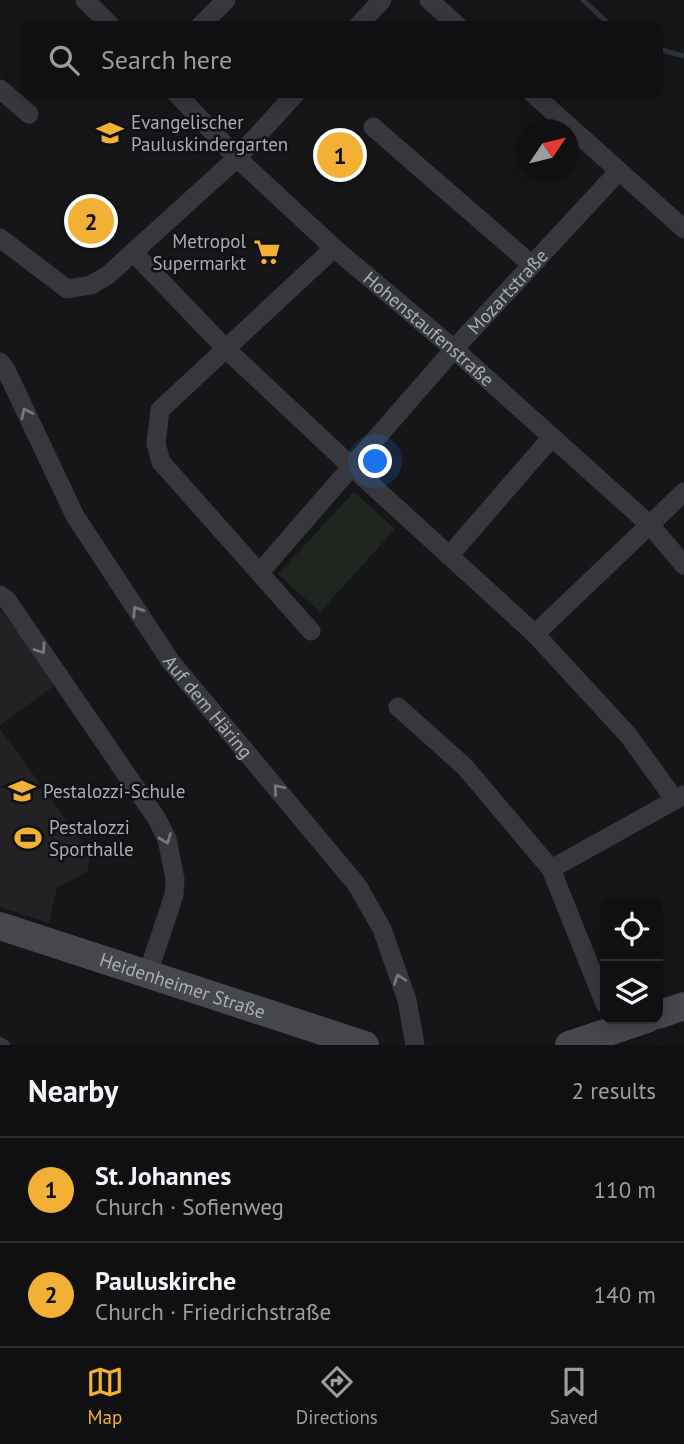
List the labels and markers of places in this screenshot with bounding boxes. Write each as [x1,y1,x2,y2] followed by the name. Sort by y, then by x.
[131,110,288,156] place label: Evangelischer Pauluskindergarten
[95,118,125,148] school or university icon: Evangelischer Pauluskindergarten
[317,129,363,181] pin: 1
[68,195,114,247] pin: 2
[152,229,247,275] place label: Metropol Supermarkt
[252,237,282,267] supermarket icon: Metropol Supermarkt
[7,776,37,806] school or university icon: Pestalozzi-Schule
[43,779,185,803] place label: Pestalozzi-Schule
[49,815,134,861] place label: Pestalozzi Sporthalle
[13,823,43,853] sports icon: Pestalozzi Sporthalle

